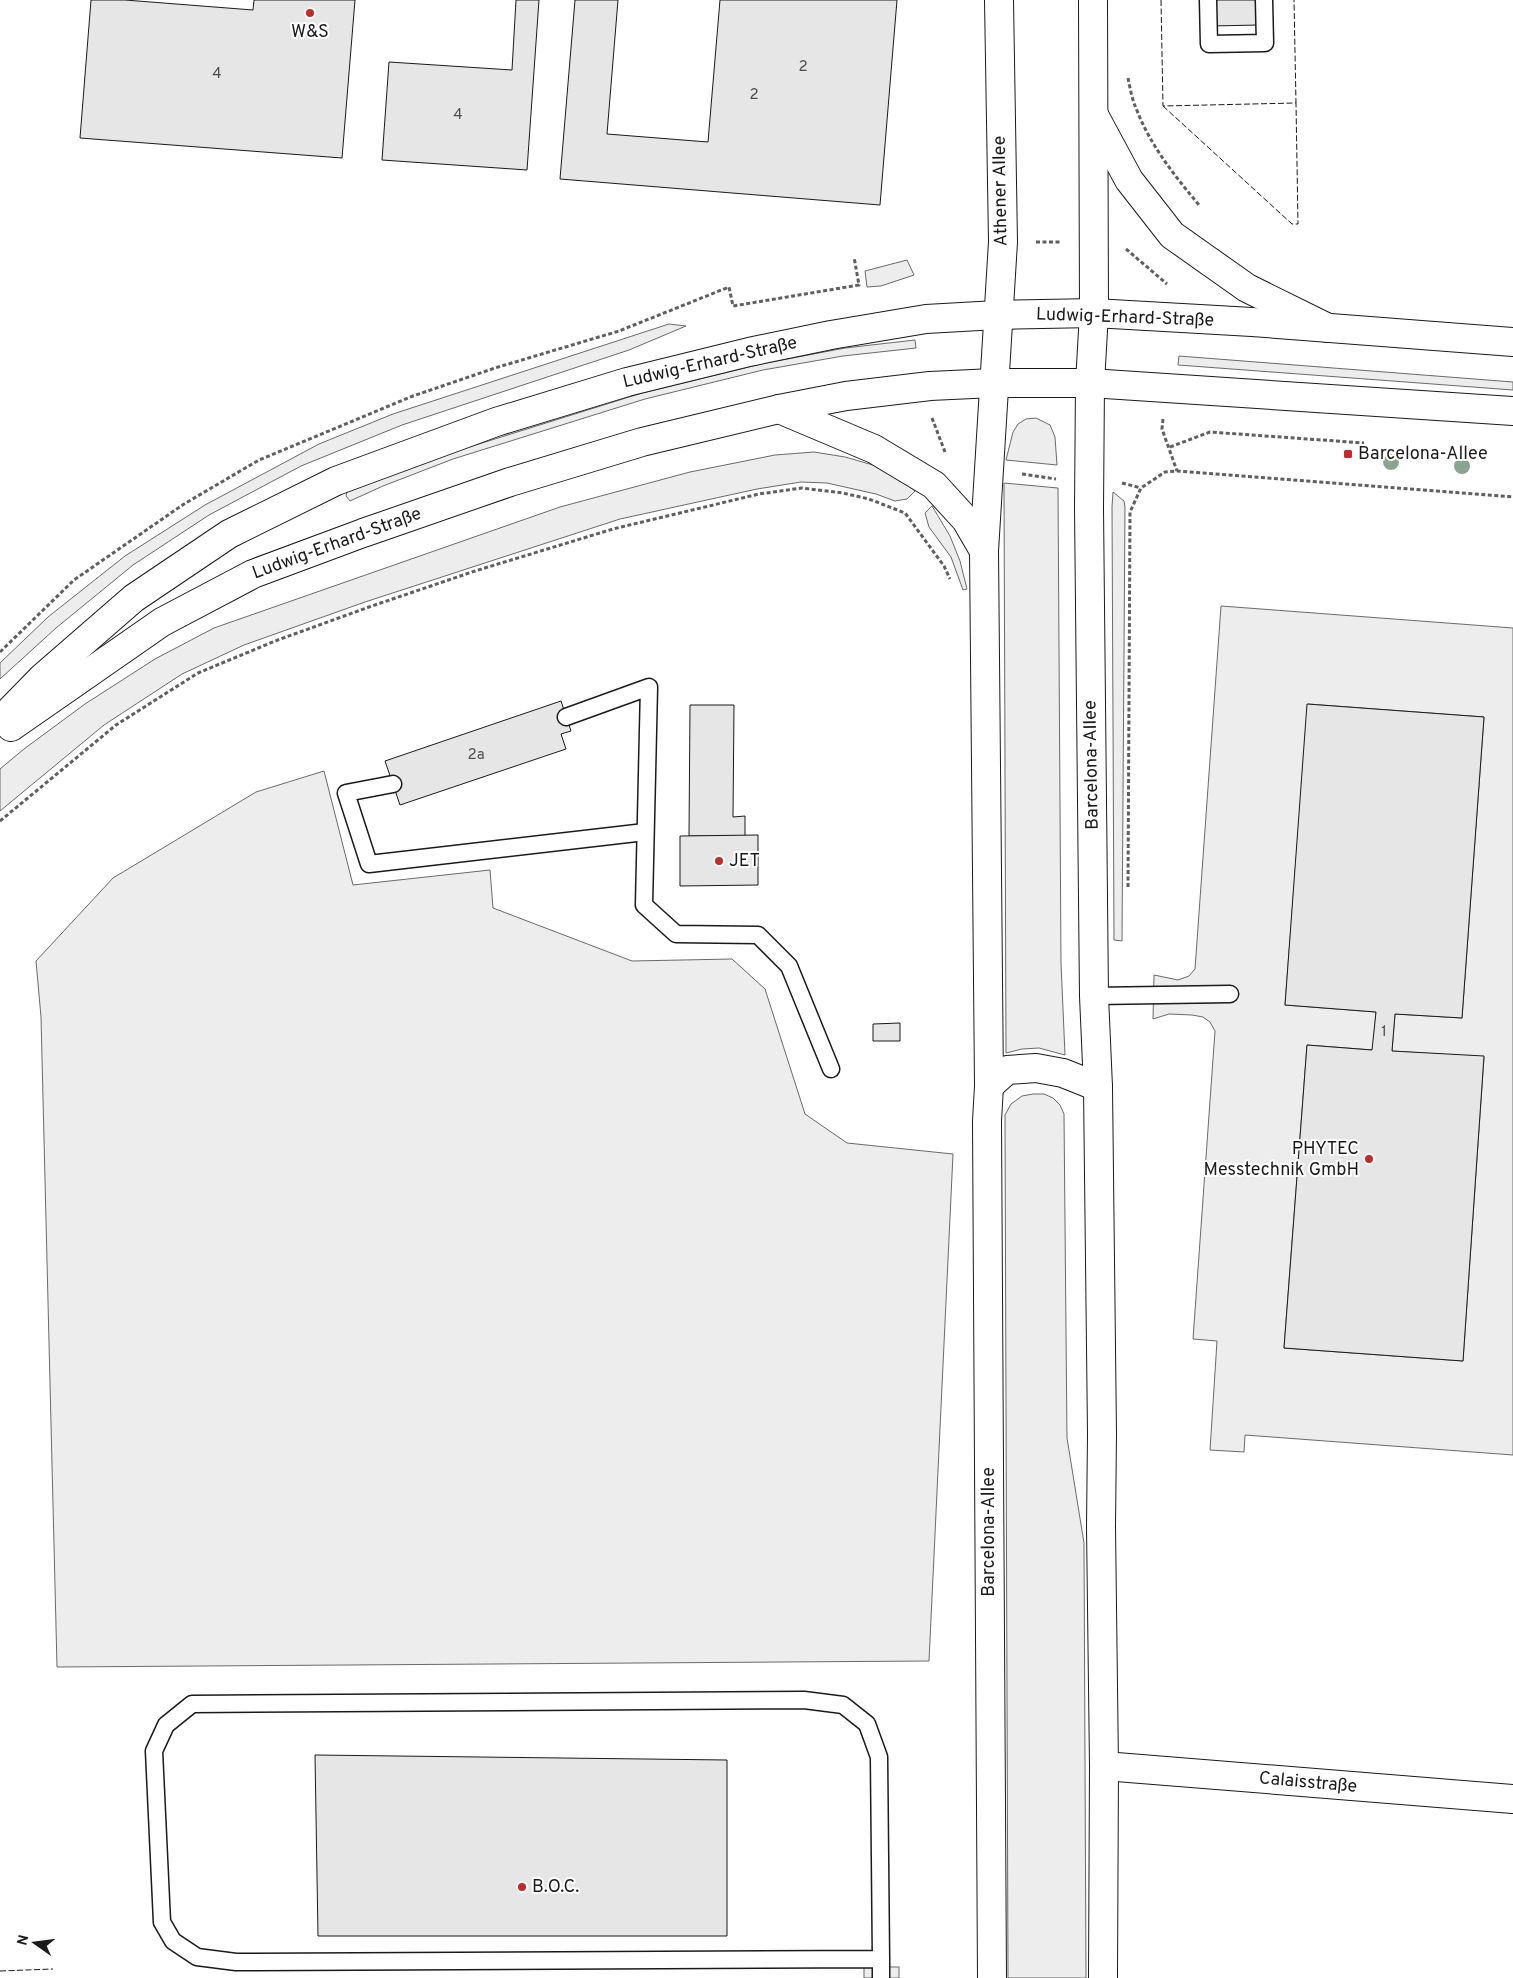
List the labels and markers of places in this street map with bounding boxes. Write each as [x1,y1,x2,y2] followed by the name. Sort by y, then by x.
[304,7,316,19] marker: W&S
[291,21,329,44] place label: W&S
[1358,443,1488,466] place label: Barcelona-Allee
[1342,448,1354,460] marker: Barcelona-Allee
[729,850,760,873] place label: JET
[713,855,725,867] marker: JET
[1203,1138,1359,1182] place label: PHYTEC Messtechnik GmbH
[1363,1153,1375,1165] marker: PHYTEC Messtechnik GmbH
[532,1876,579,1899] place label: B.O.C.
[516,1881,528,1893] marker: B.O.C.

